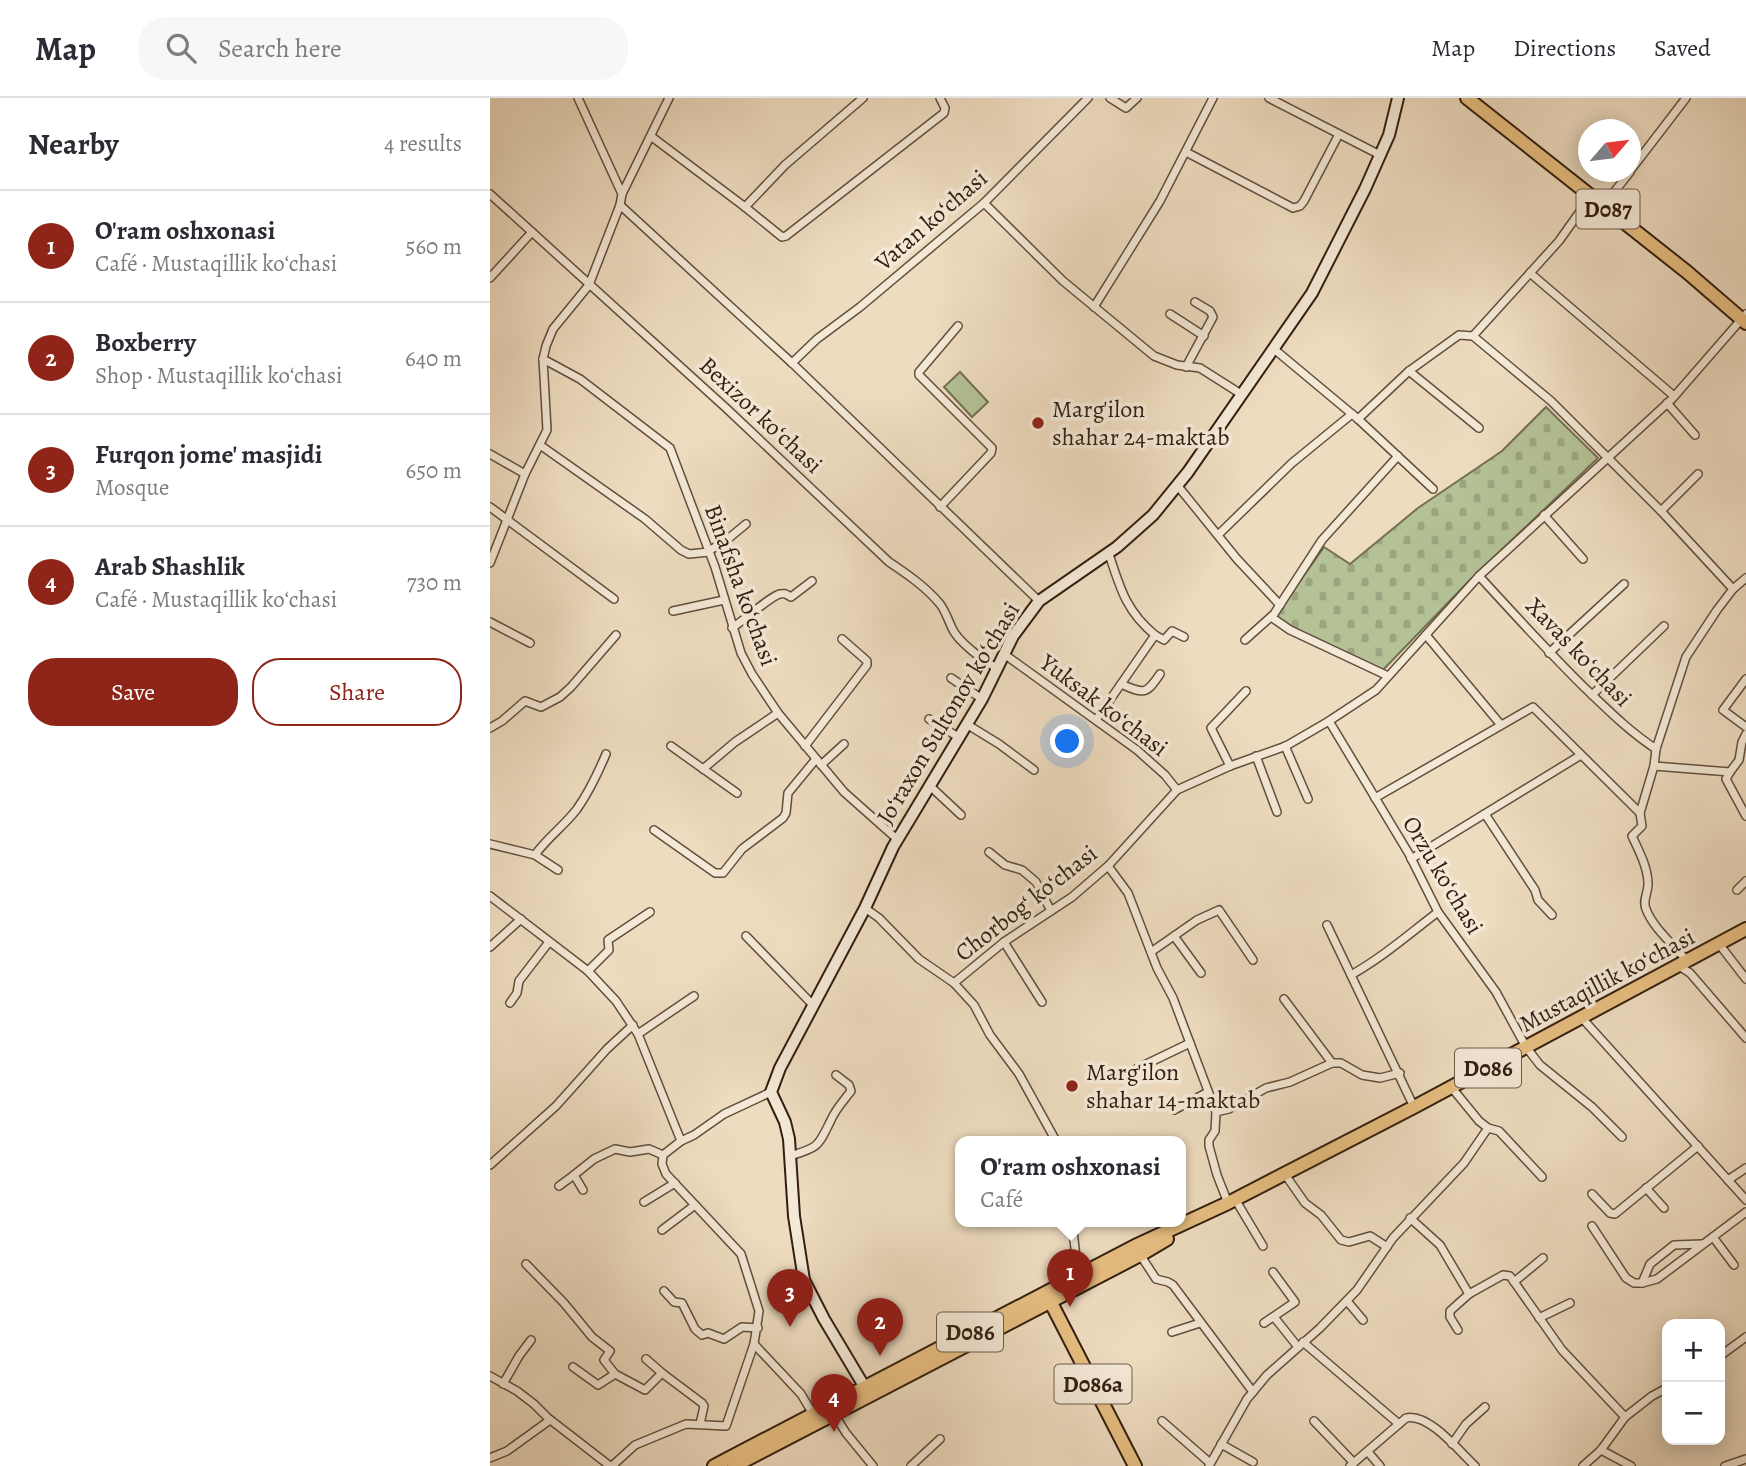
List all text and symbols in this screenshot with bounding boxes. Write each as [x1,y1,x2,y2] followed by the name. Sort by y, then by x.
[138,17,628,80] search box
[35,26,96,71] text: Map
[162,29,200,67] icon: search
[218,31,342,66] text: Search here
[1431,32,1475,64] text: Map
[1513,32,1616,64] text: Directions
[1654,32,1711,64] text: Saved
[1578,119,1641,182] north arrow
[28,124,119,164] text: Nearby
[384,128,462,159] text: 4 results
[867,162,994,278] street label: Vatan koʻchasi
[1576,190,1640,228] road number: D087
[95,213,275,248] text: O'ram oshxonasi
[47,231,55,262] text: 1
[406,231,462,262] text: 560 m
[95,248,337,279] text: Café · Mustaqillik koʻchasi
[95,325,196,360] text: Boxberry
[45,343,57,374] text: 2
[405,343,462,374] text: 640 m
[692,350,830,480] street label: Bexizor koʻchasi
[95,360,343,391] text: Shop · Mustaqillik koʻchasi
[1052,393,1229,453] place label: Marg'ilon shahar 24-maktab
[1030,415,1046,431] marker: Marg'ilon shahar 24-maktab
[95,437,322,472] text: Furqon jome' masjidi
[46,455,56,486] text: 3
[406,455,462,486] text: 650 m
[95,472,169,503] text: Mosque
[697,500,785,670] street label: Binafsha koʻchasi
[95,549,245,584] text: Arab Shashlik
[46,567,56,598] text: 4
[407,567,462,598] text: 730 m
[95,584,337,615] text: Café · Mustaqillik koʻchasi
[1519,590,1639,714] street label: Xavas koʻchasi
[869,596,1027,830] street label: Joʻraxon Sultonov koʻchasi
[1033,646,1175,764] street label: Yuksak koʻchasi
[28,658,238,726] button: Save
[252,658,462,726] button: Share
[1050,724,1084,758] your location
[1395,810,1491,940] street label: Orzu koʻchasi
[948,837,1104,969] street label: Chorbogʻ koʻchasi
[1514,920,1700,1040] street label: Mustaqillik koʻchasi
[1455,1049,1521,1088] road number: D086
[1086,1056,1260,1116] place label: Marg'ilon shahar 14-maktab
[1064,1078,1080,1094] marker: Marg'ilon shahar 14-maktab
[955,1136,1186,1227] popup
[980,1149,1161,1184] text: O'ram oshxonasi
[980,1184,1023,1215] text: Café
[1047,1249,1093,1307] pin: 1
[767,1269,813,1327] pin: 3
[857,1298,903,1356] pin: 2
[937,1312,1003,1352] road number: D086
[1662,1319,1725,1445] map controls
[1662,1319,1725,1382] button: +
[1054,1364,1132,1404] road number: D086a
[811,1374,857,1432] pin: 4
[1662,1382,1725,1445] button: −

